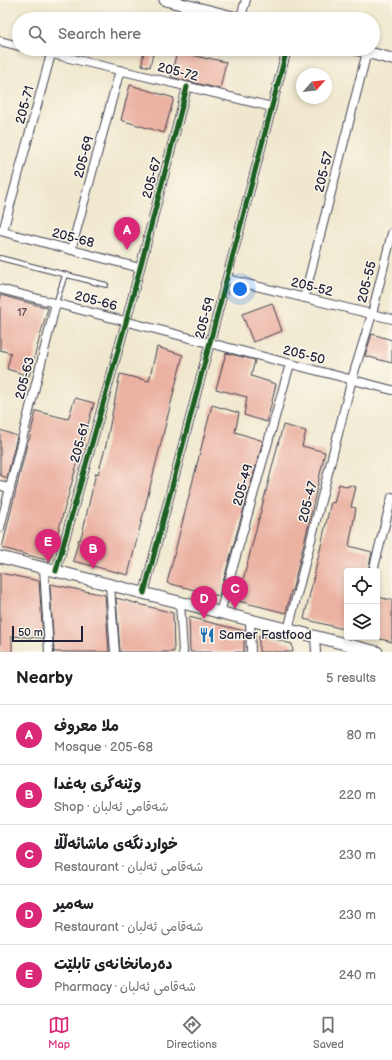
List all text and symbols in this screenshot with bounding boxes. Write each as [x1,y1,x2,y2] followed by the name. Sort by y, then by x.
[12,12,380,56] search box
[26,23,48,45] icon: search
[58,25,141,44] text: Search here
[156,59,200,85] street label: 205-72
[296,68,332,104] north arrow
[12,84,38,126] street label: 205-71
[71,134,97,180] street label: 205-69
[311,149,337,194] street label: 205-57
[139,155,165,200] street label: 205-67
[114,217,140,250] pin: A
[50,225,96,251] street label: 205-68
[354,259,380,305] street label: 205-55
[289,274,335,300] street label: 205-52
[230,279,250,299] your location
[73,288,119,314] street label: 205-66
[192,295,218,341] street label: 205-59
[17,306,27,319] house number: 17
[281,342,327,368] street label: 205-50
[12,355,38,401] street label: 205-63
[67,421,93,465] street label: 205-61
[229,462,257,508] street label: 205-49
[295,479,321,524] street label: 205-47
[35,529,61,562] pin: E
[80,536,106,569] pin: B
[344,568,380,640] map controls
[344,568,380,604] button: locate
[222,576,248,609] pin: C
[191,586,217,619] pin: D
[344,604,380,640] button: layers
[12,624,83,643] scale bar
[18,626,43,639] text: 50 m
[198,626,216,644] restaurant icon: Samer Fastfood
[219,627,312,643] place label: Samer Fastfood
[16,668,73,688] text: Nearby
[326,670,376,686] text: 5 results
[54,717,119,736] text: ملا معروف
[25,727,33,743] text: A
[347,727,376,743] text: 80 m
[54,739,153,755] text: Mosque · 205-68
[54,775,141,794] text: وێنەگری بەغدا
[24,787,34,803] text: B
[339,787,376,803] text: 220 m
[54,799,169,815] text: Shop · شەقامی ئەلبان
[54,835,178,854] text: خواردنگەی ماشائەڵڵا
[24,847,34,863] text: C
[339,847,376,863] text: 230 m
[54,859,203,875] text: Restaurant · شەقامی ئەلبان
[54,895,94,914] text: سەمیر
[24,907,34,923] text: D
[339,907,376,923] text: 230 m
[54,919,203,935] text: Restaurant · شەقامی ئەلبان
[54,955,172,974] text: دەرمانخانەی تابلێت
[25,967,33,983] text: E
[339,967,376,983] text: 240 m
[54,979,196,995] text: Pharmacy · شەقامی ئەلبان
[48,1014,70,1051] tab: Map
[166,1014,217,1051] tab: Directions
[313,1014,344,1051] tab: Saved

